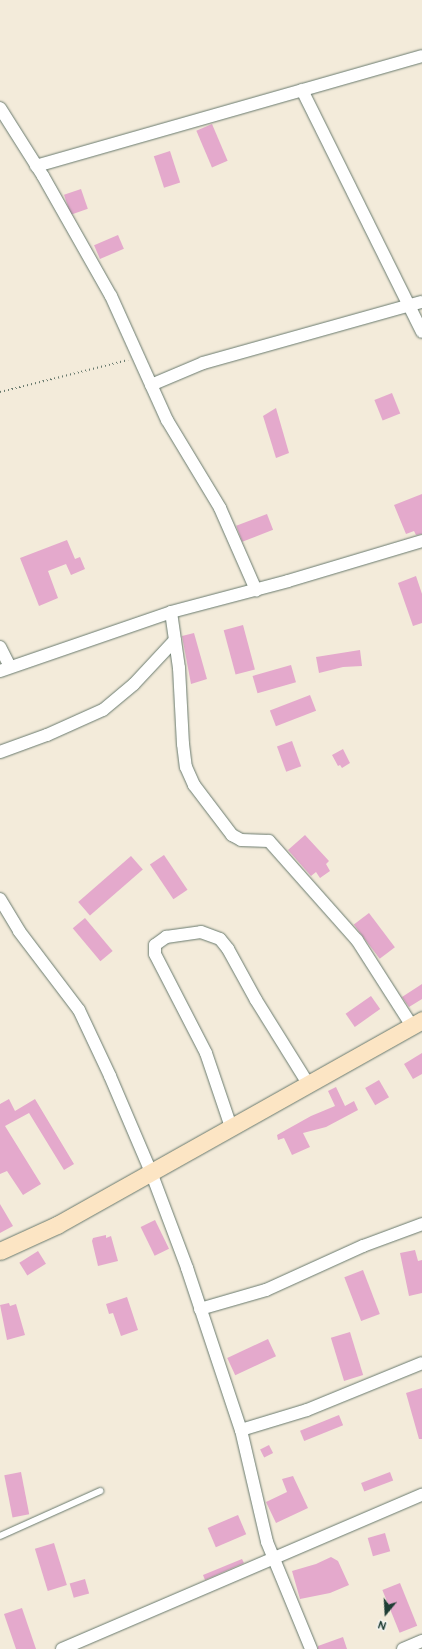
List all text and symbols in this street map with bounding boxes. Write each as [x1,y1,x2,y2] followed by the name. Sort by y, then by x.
[366,1593,406,1633] north arrow
[376,1617,388,1632] text: N

